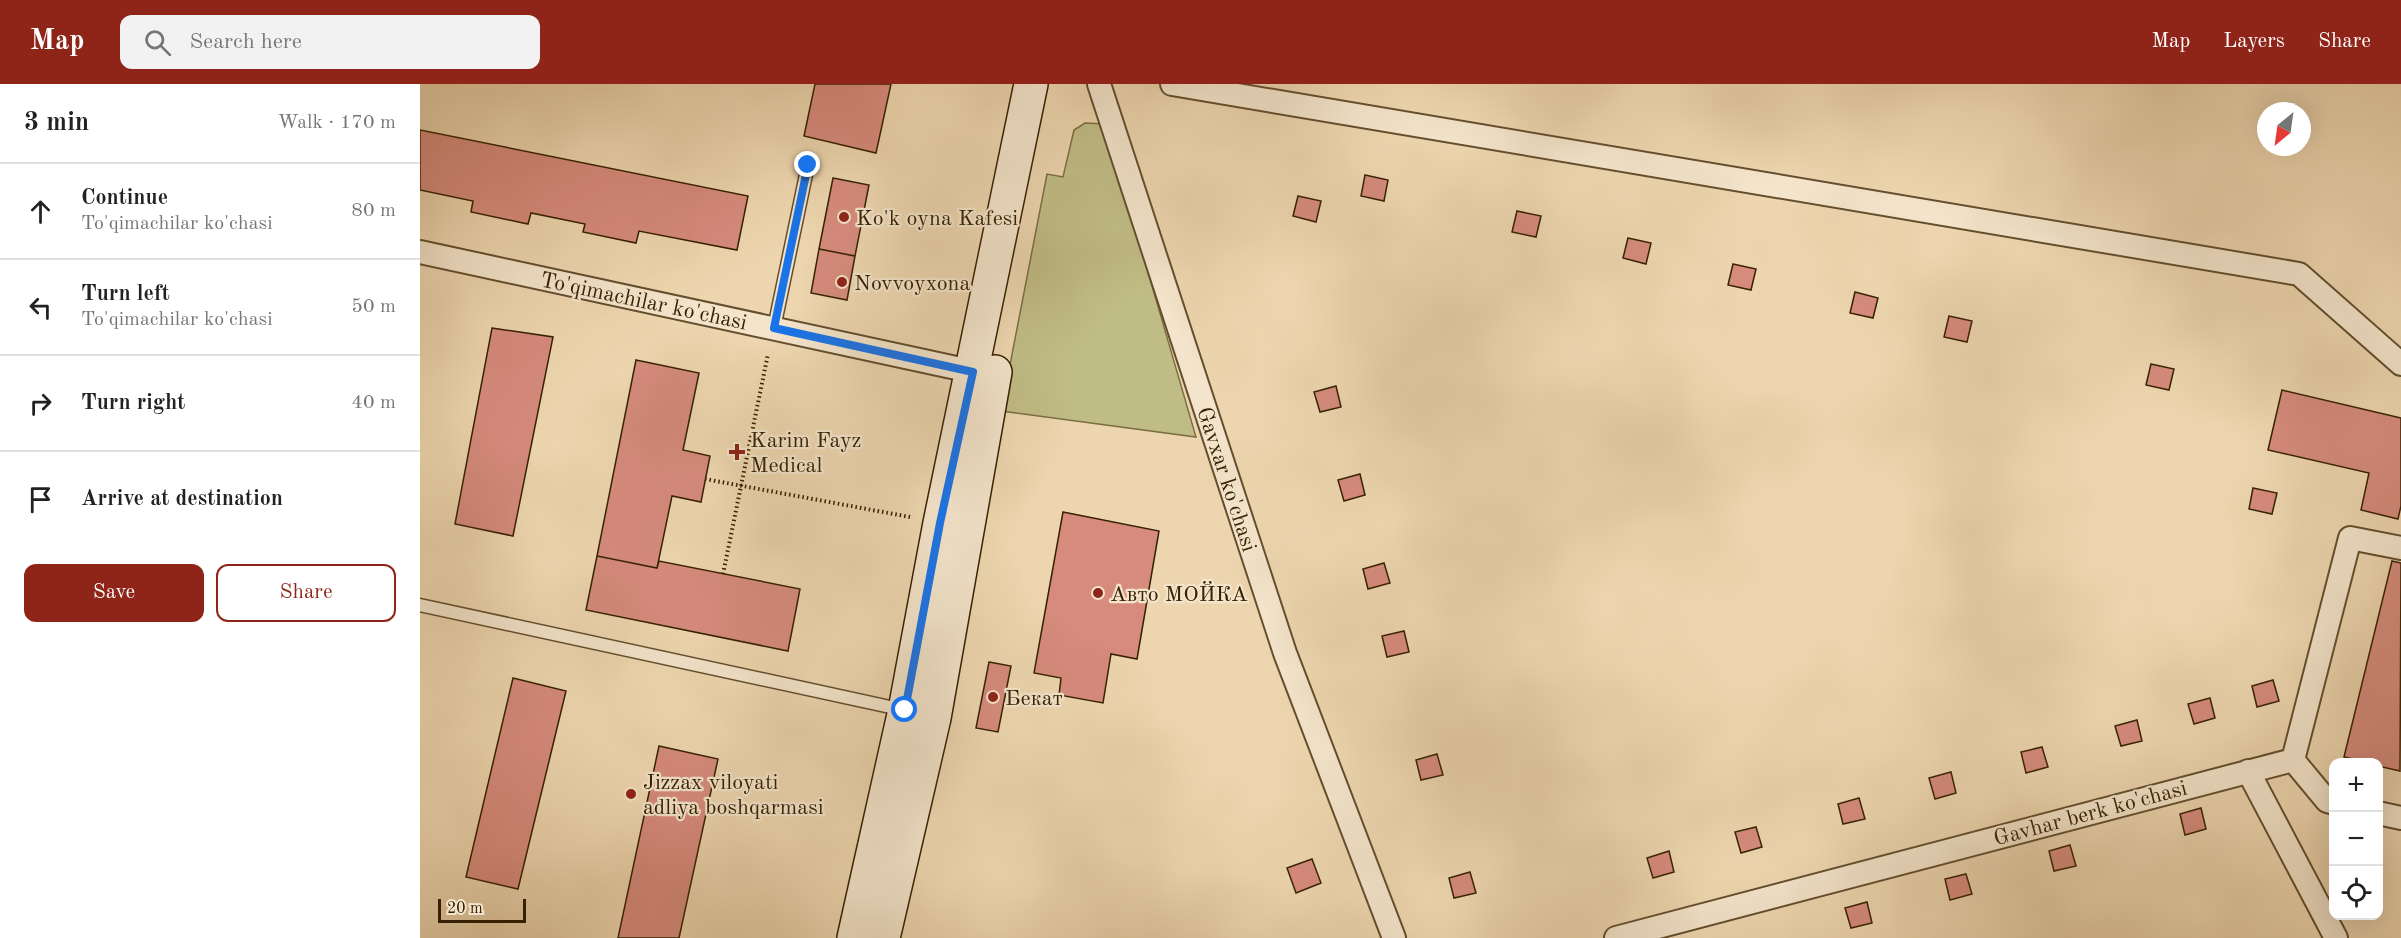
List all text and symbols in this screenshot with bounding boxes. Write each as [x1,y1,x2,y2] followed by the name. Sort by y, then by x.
[120,15,540,69] search box
[141,26,174,59] icon: search
[30,28,84,56] text: Map
[189,31,302,53] text: Search here
[2151,31,2190,52] text: Map
[2223,31,2285,52] text: Layers
[2318,31,2371,52] text: Share
[2257,102,2311,156] north arrow
[24,110,89,136] text: 3 min
[277,113,396,133] text: Walk · 170 m
[794,151,820,177] route end
[81,187,168,209] text: Continue
[24,195,57,228] icon: ahead
[351,201,396,221] text: 80 m
[856,208,1018,230] place label: Ko'k oyna Kafesi
[837,210,851,224] marker: Ko'k oyna Kafesi
[81,214,273,234] text: To'qimachilar ko'chasi
[538,269,749,335] street label: To'qimachilar ko'chasi
[854,273,970,295] place label: Novvoyxona
[835,275,849,289] marker: Novvoyxona
[81,283,170,305] text: Turn left
[24,291,57,324] icon: left
[351,297,396,317] text: 50 m
[81,310,273,330] text: To'qimachilar ko'chasi
[24,387,57,420] icon: right
[81,392,185,414] text: Turn right
[351,393,396,413] text: 40 m
[1192,405,1260,555] street label: Gavxar ko'chasi
[750,430,861,477] place label: Karim Fayz Medical
[728,443,746,461] marker: Karim Fayz Medical
[24,483,57,516] icon: arrive
[81,488,283,510] text: Arrive at destination
[24,564,204,622] button: Save
[216,564,396,622] button: Share
[1110,580,1248,606] place label: Авто МОЙКА
[1091,586,1105,600] marker: Авто МОЙКА
[1005,688,1063,710] place label: Бекат
[986,690,1000,704] marker: Бекат
[891,696,917,722] route start
[2329,758,2383,920] map controls
[2329,758,2383,812] button: +
[643,772,824,819] place label: Jizzax viloyati adliya boshqarmasi
[1991,778,2190,850] street label: Gavhar berk ko'chasi
[624,787,638,801] marker: Jizzax viloyati adliya boshqarmasi
[2329,812,2383,866] button: −
[2329,866,2383,920] button: locate
[438,896,526,924] scale bar
[447,901,483,917] text: 20 m

